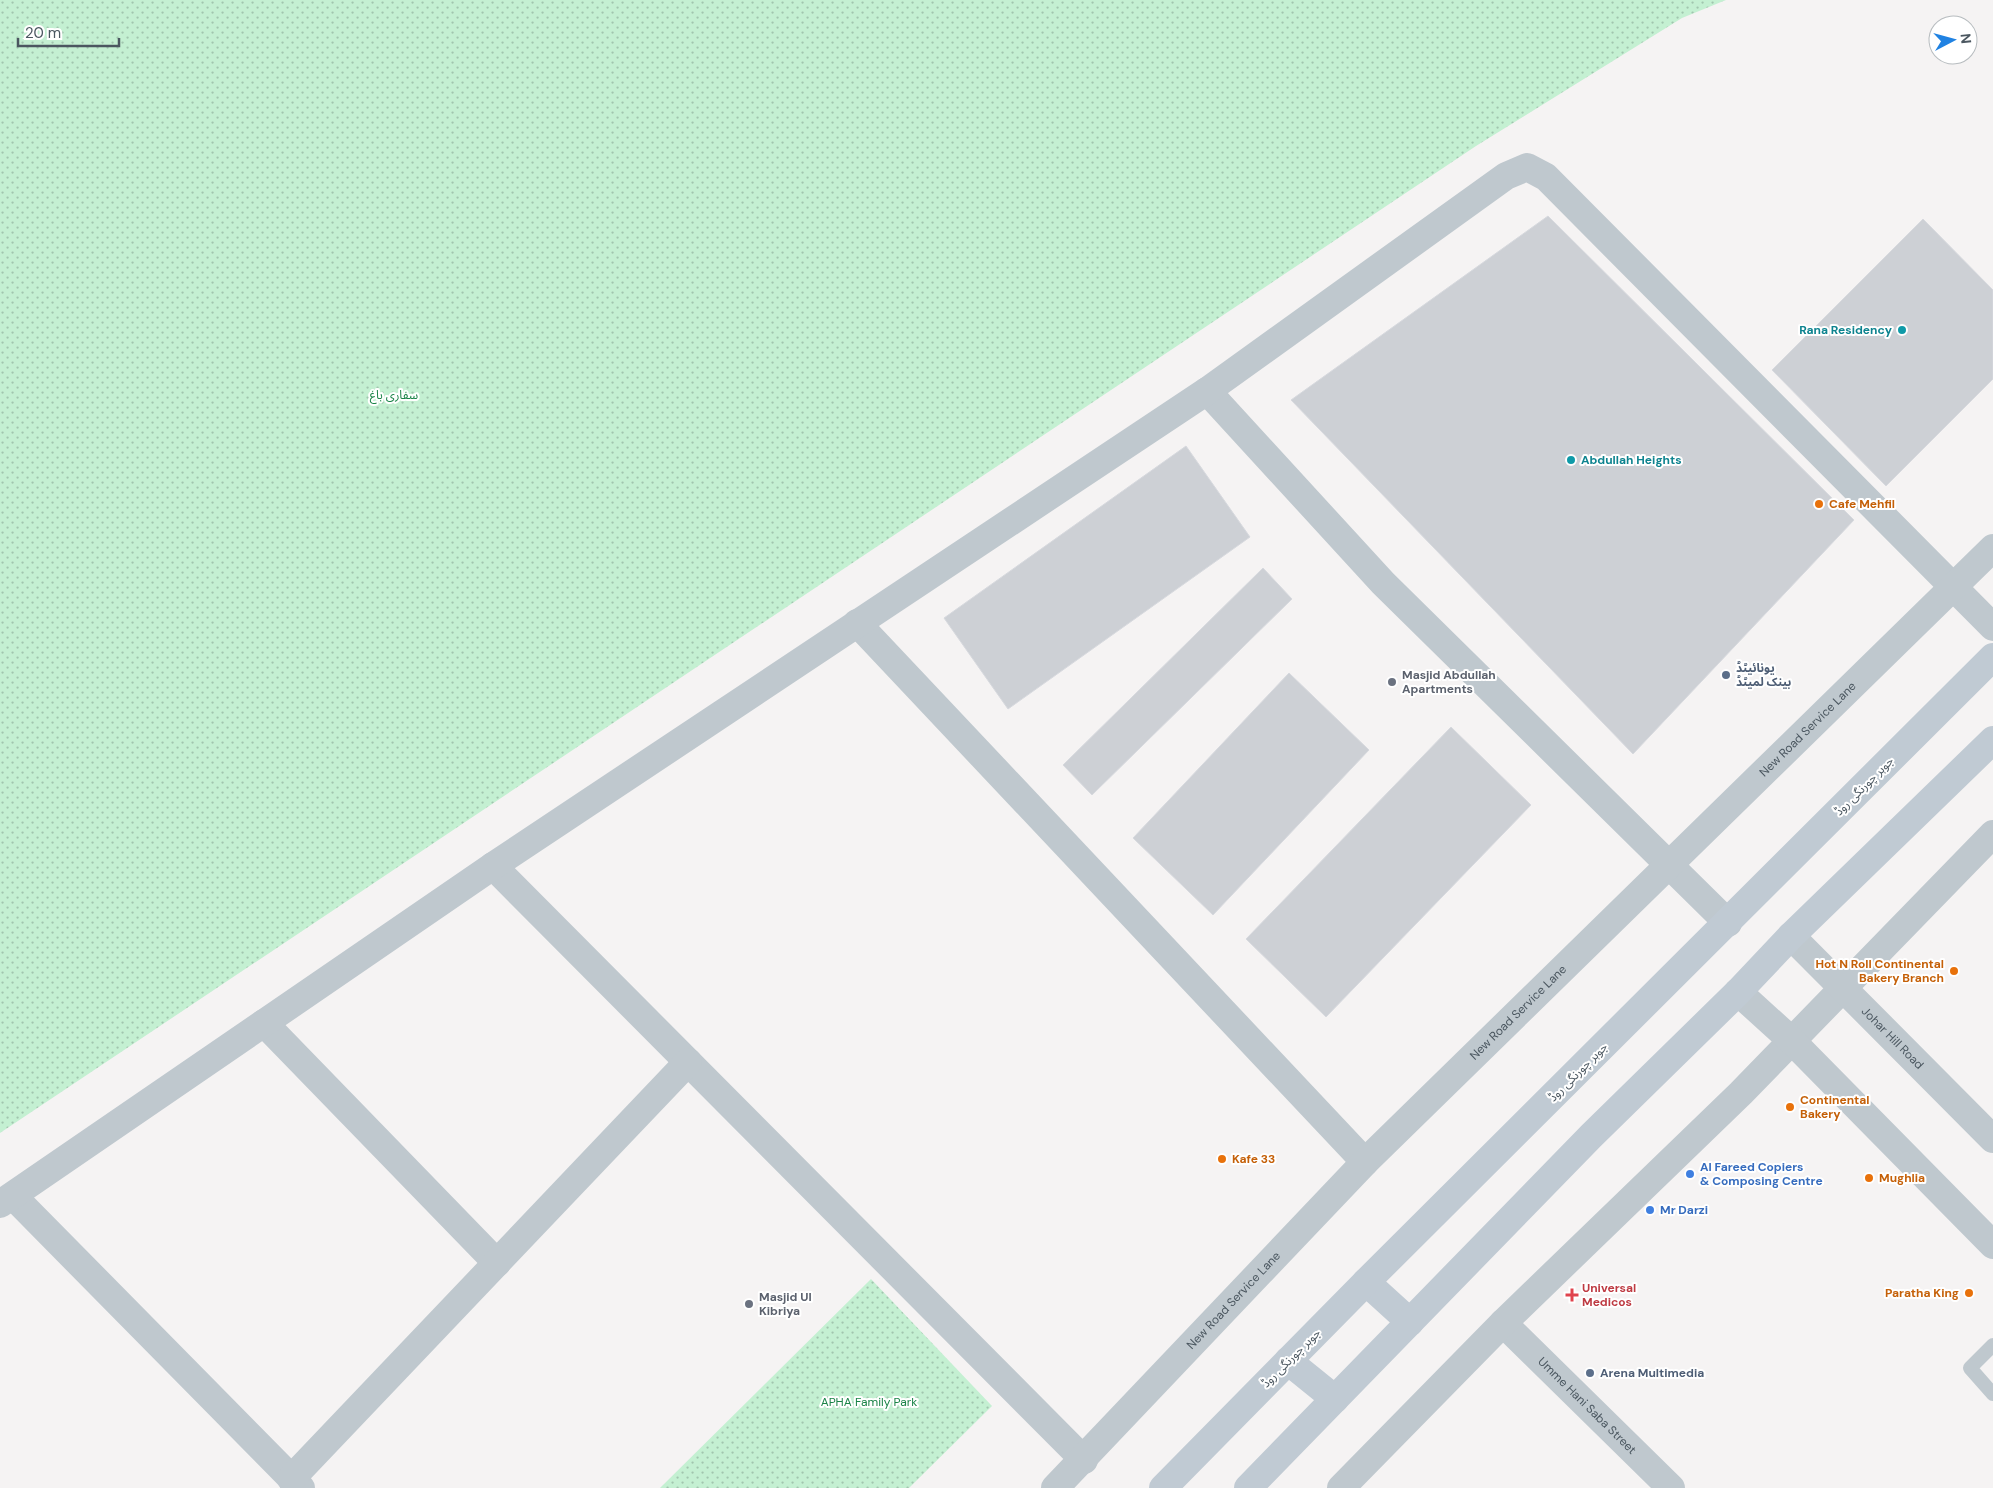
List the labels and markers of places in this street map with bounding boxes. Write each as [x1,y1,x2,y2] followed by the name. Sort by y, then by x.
[1799,322,1893,338] place label: Rana Residency
[1896,324,1908,336] marker: Rana Residency
[1581,452,1682,468] place label: Abdullah Heights
[1565,454,1577,466] marker: Abdullah Heights
[1829,496,1895,512] place label: Cafe Mehfil
[1813,498,1825,510] marker: Cafe Mehfil
[1736,660,1791,690] place label: یونائیٹڈ بینک لمیٹڈ
[1402,667,1496,697] place label: Masjid Abdullah Apartments
[1720,669,1732,681] marker: یونائیٹڈ بینک لمیٹڈ
[1386,676,1398,688] marker: Masjid Abdullah Apartments
[1815,956,1944,986] place label: Hot N Roll Continental Bakery Branch
[1948,965,1960,977] marker: Hot N Roll Continental Bakery Branch
[1800,1092,1870,1122] place label: Continental Bakery
[1784,1101,1796,1113] marker: Continental Bakery
[1232,1151,1275,1167] place label: Kafe 33
[1216,1153,1228,1165] marker: Kafe 33
[1700,1159,1823,1189] place label: Al Fareed Copiers & Composing Centre
[1684,1168,1696,1180] marker: Al Fareed Copiers & Composing Centre
[1879,1170,1925,1186] place label: Mughlia
[1863,1172,1875,1184] marker: Mughlia
[1660,1202,1708,1218] place label: Mr Darzi
[1644,1204,1656,1216] marker: Mr Darzi
[1582,1280,1636,1310] place label: Universal Medicos
[1885,1285,1959,1301] place label: Paratha King
[1963,1287,1975,1299] marker: Paratha King
[759,1289,812,1319] place label: Masjid Ul Kibriya
[1566,1289,1578,1301] marker: Universal Medicos
[743,1298,755,1310] marker: Masjid Ul Kibriya
[1600,1365,1704,1381] place label: Arena Multimedia
[1584,1367,1596,1379] marker: Arena Multimedia

